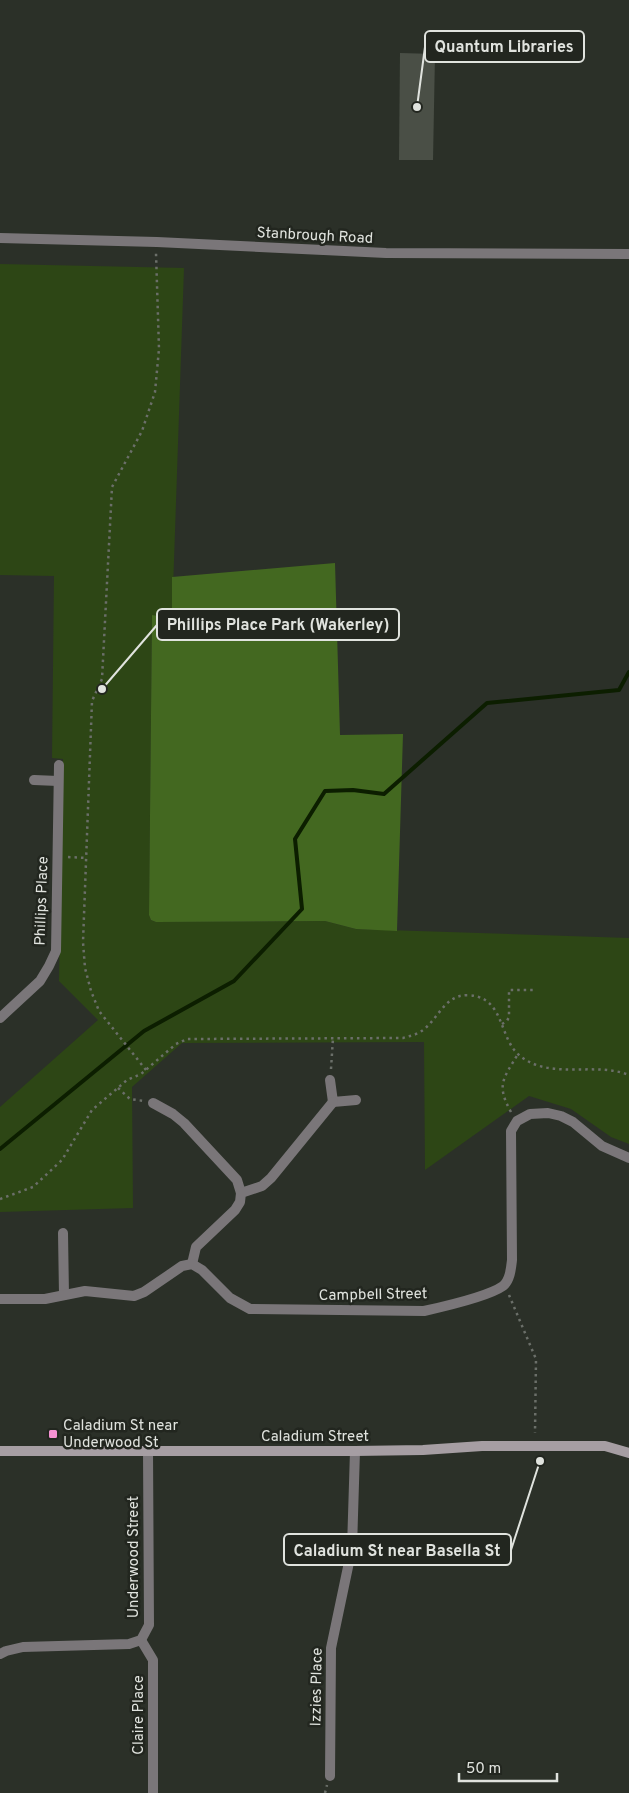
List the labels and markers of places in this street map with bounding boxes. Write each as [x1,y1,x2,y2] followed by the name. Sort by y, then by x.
[425,31,584,62] callout: Quantum Libraries
[157,609,399,640] callout: Phillips Place Park (Wakerley)
[63,1417,178,1453] place label: Caladium St near Underwood St
[47,1428,59,1440] marker: Caladium St near Underwood St
[284,1534,511,1565] callout: Caladium St near Basella St

